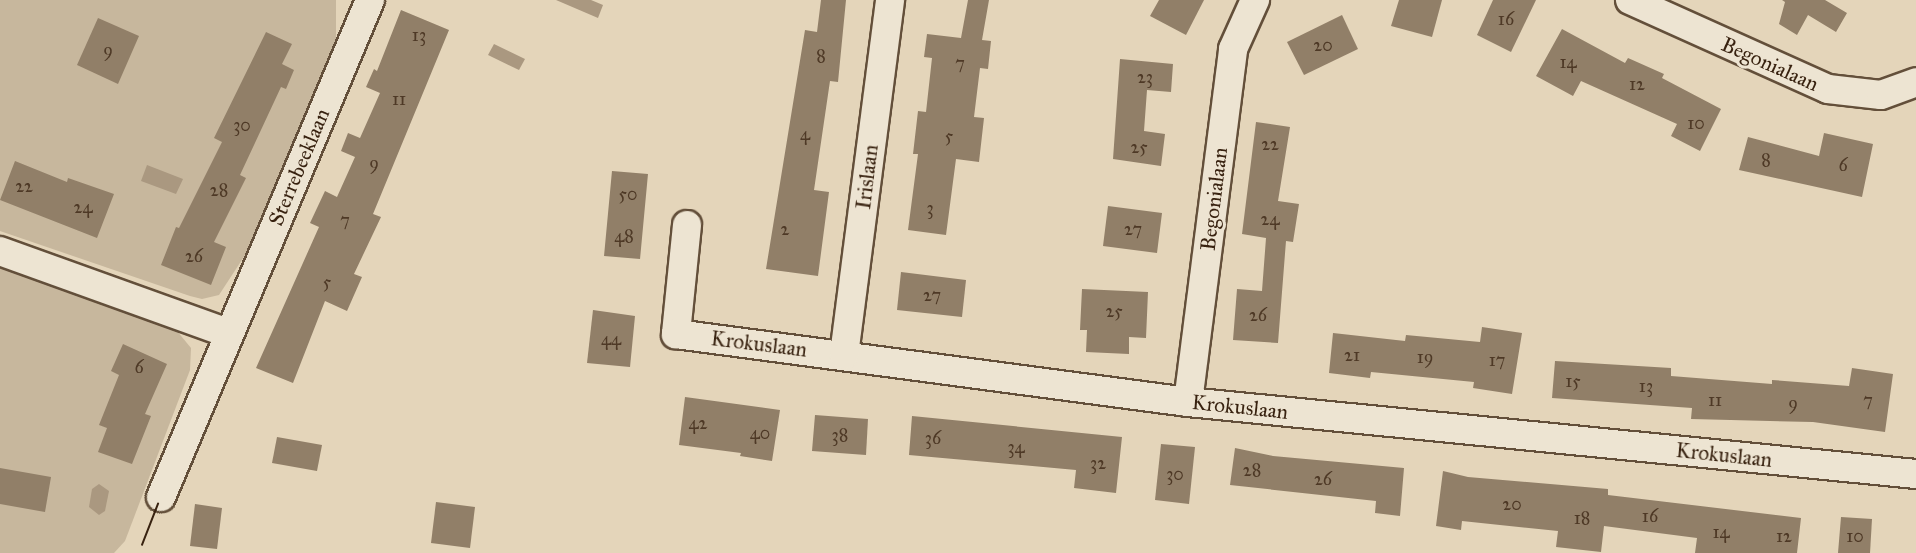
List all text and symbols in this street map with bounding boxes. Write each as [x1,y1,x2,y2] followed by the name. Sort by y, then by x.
[1498,8,1514,30] house number: 16
[412,24,426,46] house number: 13
[1717,31,1823,97] street label: Begonialaan
[1313,34,1333,56] house number: 20
[103,39,113,61] house number: 9
[816,45,826,67] house number: 8
[1559,51,1577,73] house number: 14
[955,52,965,74] house number: 7
[1137,66,1153,88] house number: 23
[1629,73,1645,95] house number: 12
[392,88,406,110] house number: 11
[263,105,335,229] street label: Sterrebeeklaan
[1687,112,1705,134] house number: 10
[233,114,251,136] house number: 30
[800,123,810,145] house number: 4
[945,125,953,147] house number: 5
[1261,133,1279,155] house number: 22
[1130,136,1148,158] house number: 25
[851,143,883,211] street label: Irislaan
[1195,146,1233,252] street label: Begonialaan
[1761,149,1771,171] house number: 8
[369,152,379,174] house number: 9
[1838,154,1848,176] house number: 6
[15,175,33,197] house number: 22
[210,179,228,201] house number: 28
[619,183,637,205] house number: 50
[74,196,92,218] house number: 24
[926,197,934,219] house number: 3
[1261,208,1279,230] house number: 24
[340,209,350,231] house number: 7
[781,218,789,240] house number: 2
[1124,218,1142,240] house number: 27
[614,225,634,247] house number: 48
[185,245,203,267] house number: 26
[323,271,331,293] house number: 5
[923,284,941,306] house number: 27
[1105,300,1123,322] house number: 25
[1249,304,1267,326] house number: 26
[709,326,809,362] street label: Krokuslaan
[601,328,621,350] house number: 44
[1344,344,1360,366] house number: 21
[1417,346,1433,368] house number: 19
[1489,349,1505,371] house number: 17
[134,356,144,378] house number: 6
[1565,370,1581,392] house number: 15
[1639,375,1653,397] house number: 13
[1191,389,1289,425] street label: Krokuslaan
[1708,389,1722,411] house number: 11
[1863,389,1873,411] house number: 7
[1788,392,1798,414] house number: 9
[689,412,707,434] house number: 42
[750,422,770,444] house number: 40
[832,424,848,446] house number: 38
[925,427,941,449] house number: 36
[1007,436,1025,458] house number: 34
[1675,437,1773,473] street label: Krokuslaan
[1090,452,1106,474] house number: 32
[1243,459,1261,481] house number: 28
[1166,463,1184,485] house number: 30
[1314,468,1332,490] house number: 26
[1502,493,1522,515] house number: 20
[1642,505,1658,527] house number: 16
[1574,507,1590,529] house number: 18
[1712,521,1730,543] house number: 14
[1776,525,1792,547] house number: 12
[1846,525,1864,547] house number: 10

